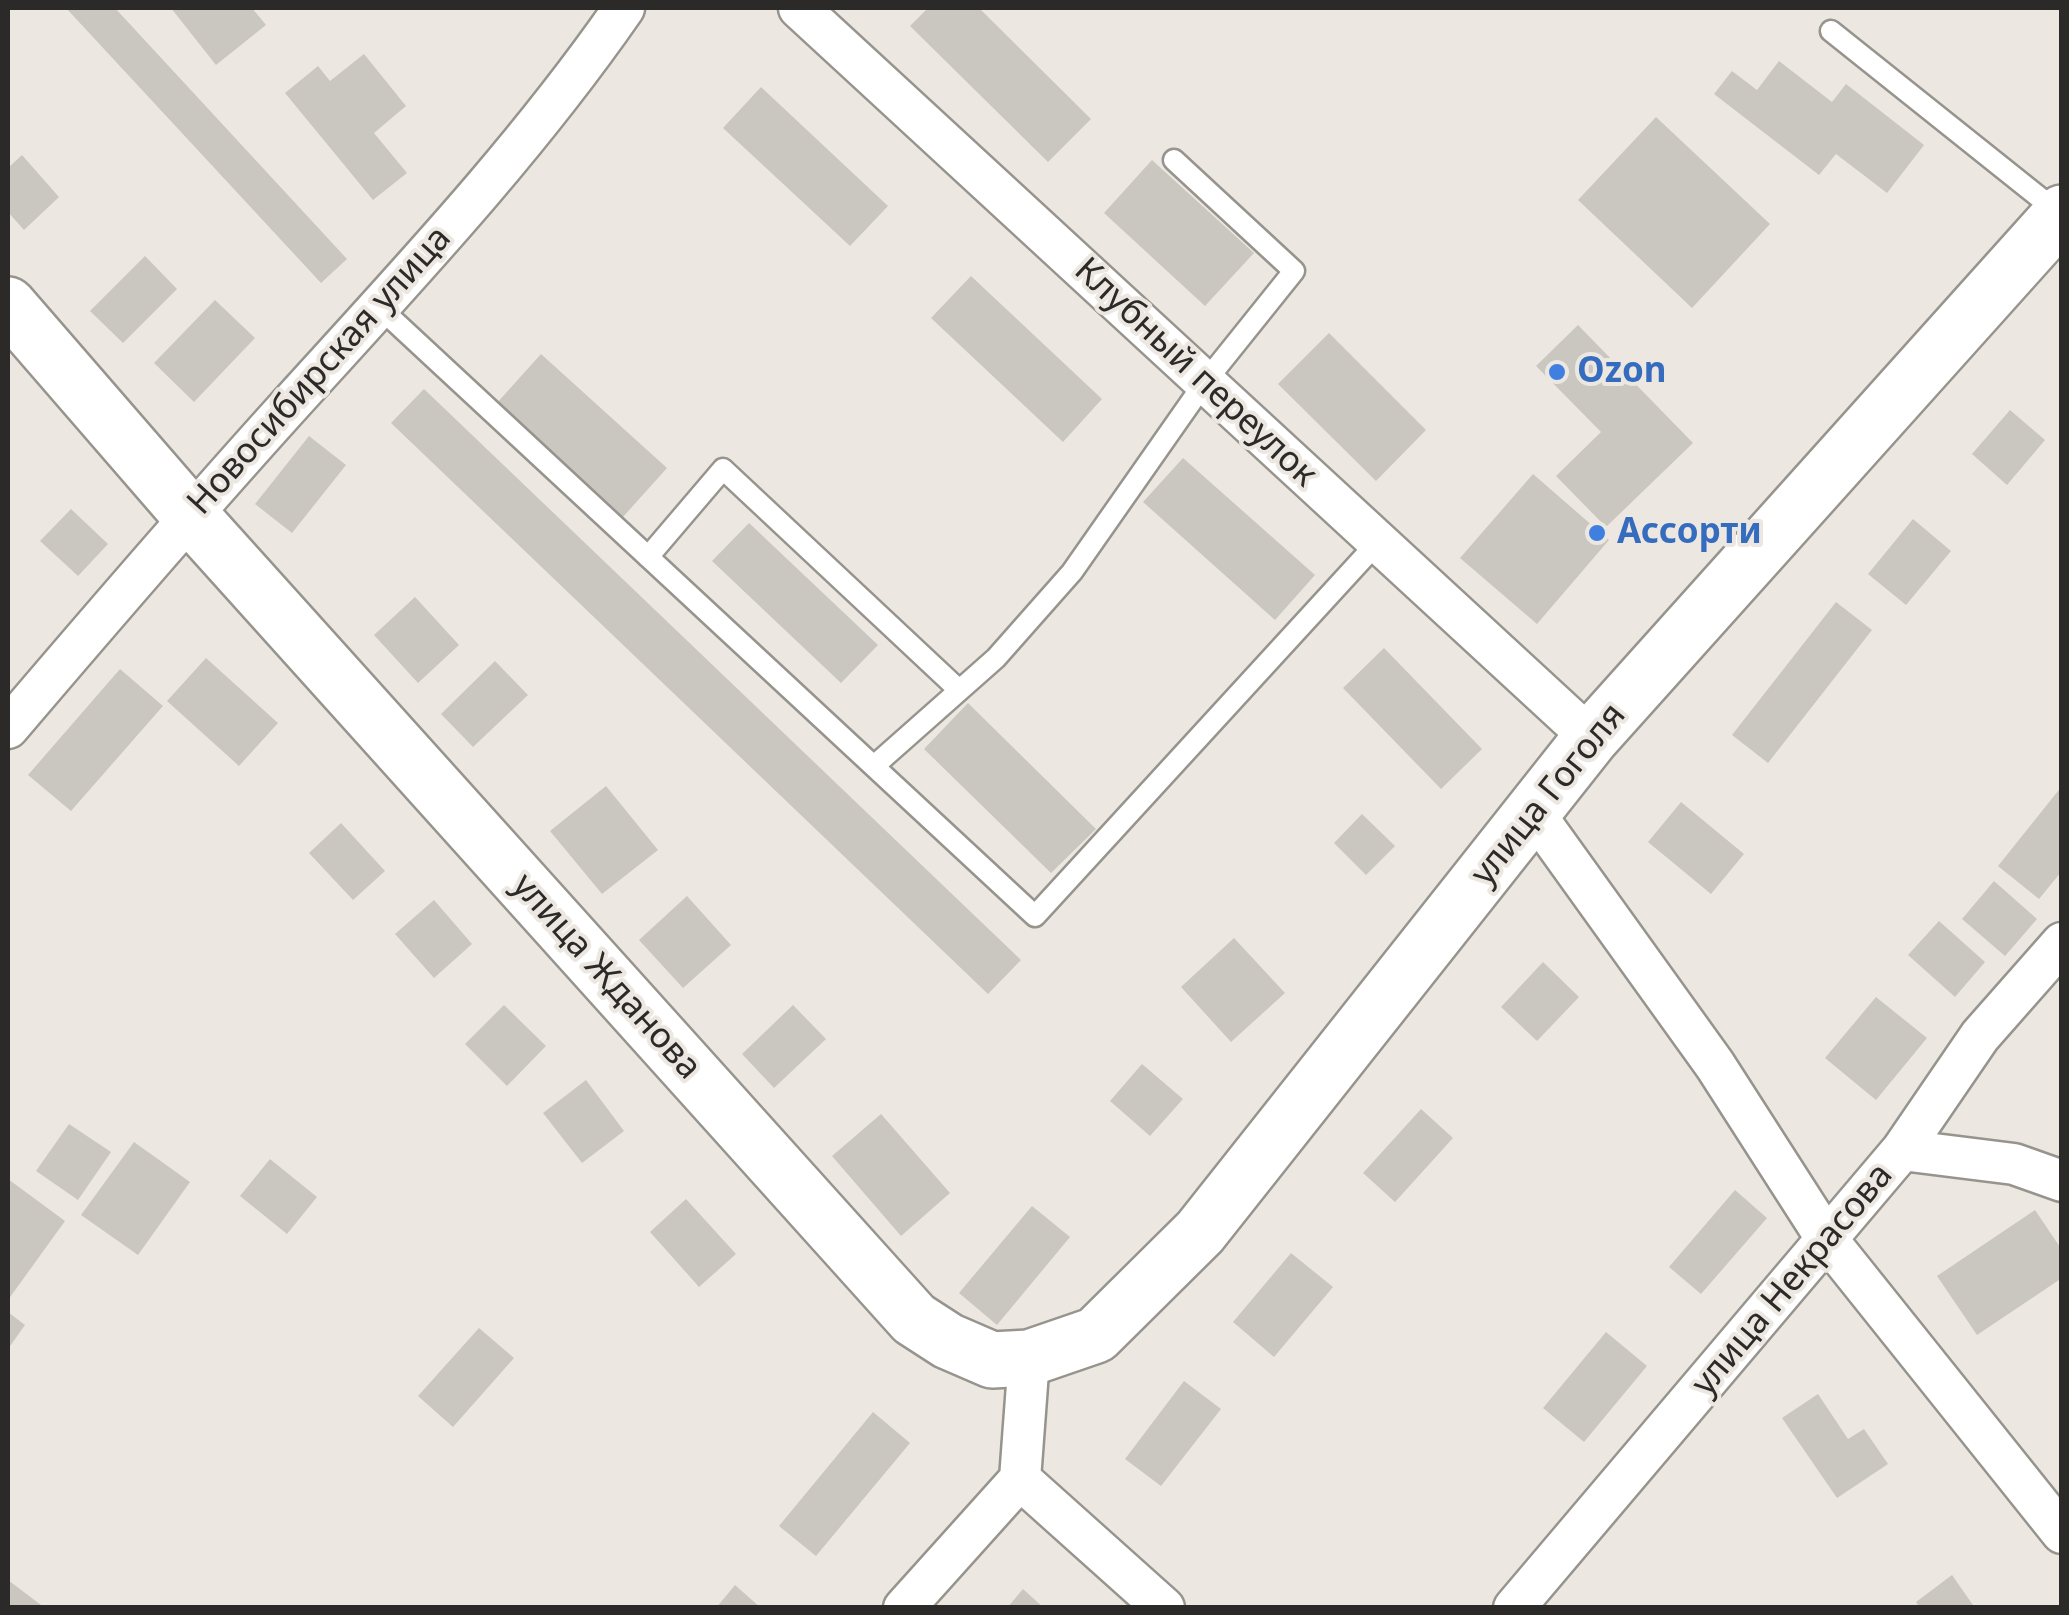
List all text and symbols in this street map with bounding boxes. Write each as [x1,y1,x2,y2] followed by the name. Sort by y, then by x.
[179,218,461,524] street label: Новосибирская улица
[1065,250,1325,496] street label: Клубный переулок
[1577,351,1667,393] place label: Ozon
[1546,361,1568,383] marker: Ozon
[1617,512,1762,554] place label: Ассорти
[1586,522,1608,544] marker: Ассорти
[1463,696,1635,894] street label: улица Гоголя
[503,866,709,1088] street label: улица Жданова
[1684,1155,1902,1405] street label: улица Некрасова

